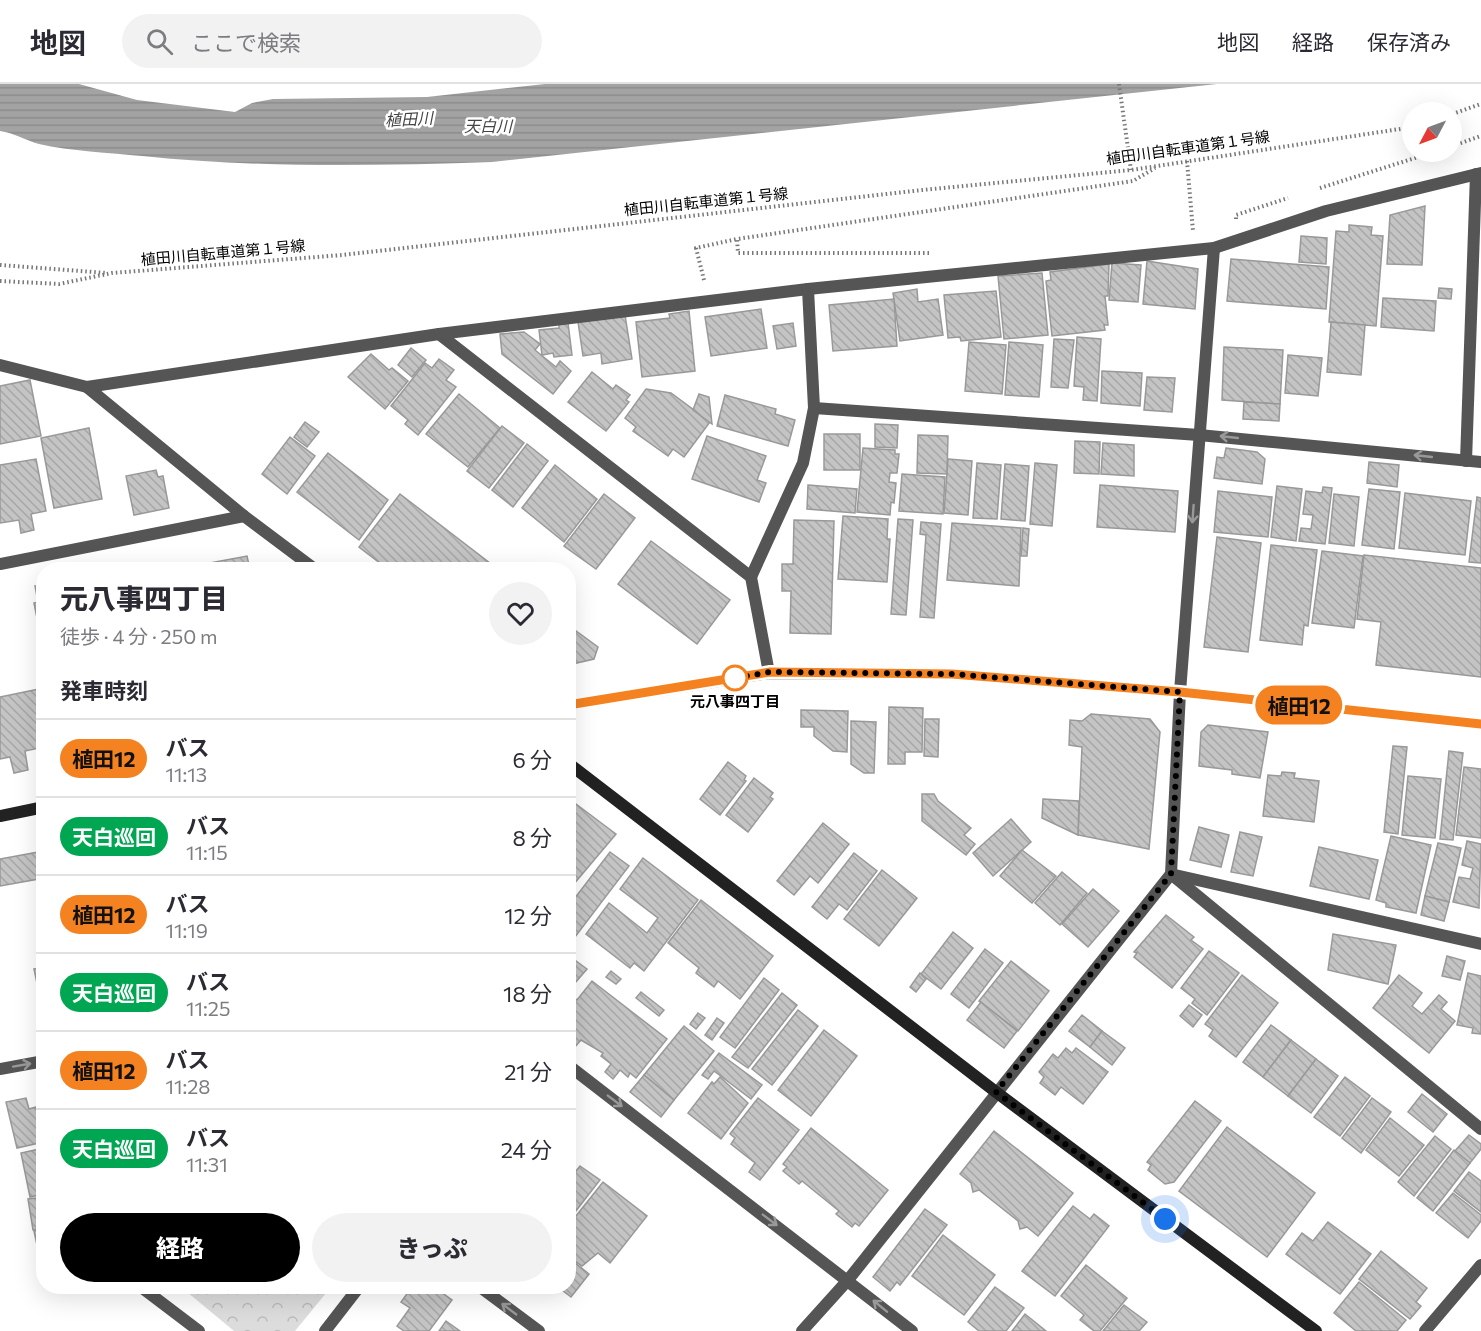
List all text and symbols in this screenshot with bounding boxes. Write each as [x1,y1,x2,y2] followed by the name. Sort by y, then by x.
[122,14,542,68] search box
[30,25,86,59] text: 地図
[143,25,176,58] icon: search
[191,29,301,56] text: ここで検索
[1217,29,1259,54] text: 地図
[1292,29,1334,54] text: 経路
[1367,29,1451,54] text: 保存済み
[1402,102,1462,162] north arrow
[1402,102,1462,162] map controls
[385,108,435,129] water label: 植田川
[464,116,514,135] water label: 天白川
[1105,127,1271,167] street label: 植田川自転車道第１号線
[623,183,789,219] street label: 植田川自転車道第１号線
[140,236,306,268] street label: 植田川自転車道第１号線
[1219,432,1239,443] one-way arrow
[1413,451,1433,462] one-way arrow
[1188,503,1199,523] one-way arrow
[60,581,228,615] text: 元八事四丁目
[489,582,552,645] button: heart
[60,624,218,648] text: 徒歩 · 4 分 · 250 m
[722,665,748,691] marker: 元八事四丁目
[60,677,148,704] text: 発車時刻
[1257,686,1341,724] line badge: 植田12
[690,692,780,710] place label: 元八事四丁目
[1267,693,1331,718] text: 植田12
[165,734,209,761] text: バス
[72,746,135,771] text: 植田12
[512,746,552,773] text: 6 分
[165,762,207,786] text: 11:13
[186,812,230,839] text: バス
[72,824,156,849] text: 天白巡回
[512,824,552,851] text: 8 分
[186,840,228,864] text: 11:15
[165,890,209,917] text: バス
[72,902,135,927] text: 植田12
[504,902,552,929] text: 12 分
[165,918,208,942] text: 11:19
[186,968,230,995] text: バス
[72,980,156,1005] text: 天白巡回
[503,980,552,1007] text: 18 分
[186,996,230,1020] text: 11:25
[165,1046,209,1073] text: バス
[72,1058,135,1083] text: 植田12
[504,1058,552,1085] text: 21 分
[11,1059,31,1070] one-way arrow
[165,1074,210,1098] text: 11:28
[607,1094,623,1107] one-way arrow
[186,1124,230,1151] text: バス
[72,1136,156,1161] text: 天白巡回
[501,1136,552,1163] text: 24 分
[186,1152,228,1176] text: 11:31
[1150,1204,1180,1234] your location
[60,1213,300,1282] button: 経路
[312,1213,552,1282] button: きっぷ
[761,1213,777,1226] one-way arrow
[872,1299,888,1312] one-way arrow
[502,1303,518,1315] one-way arrow

